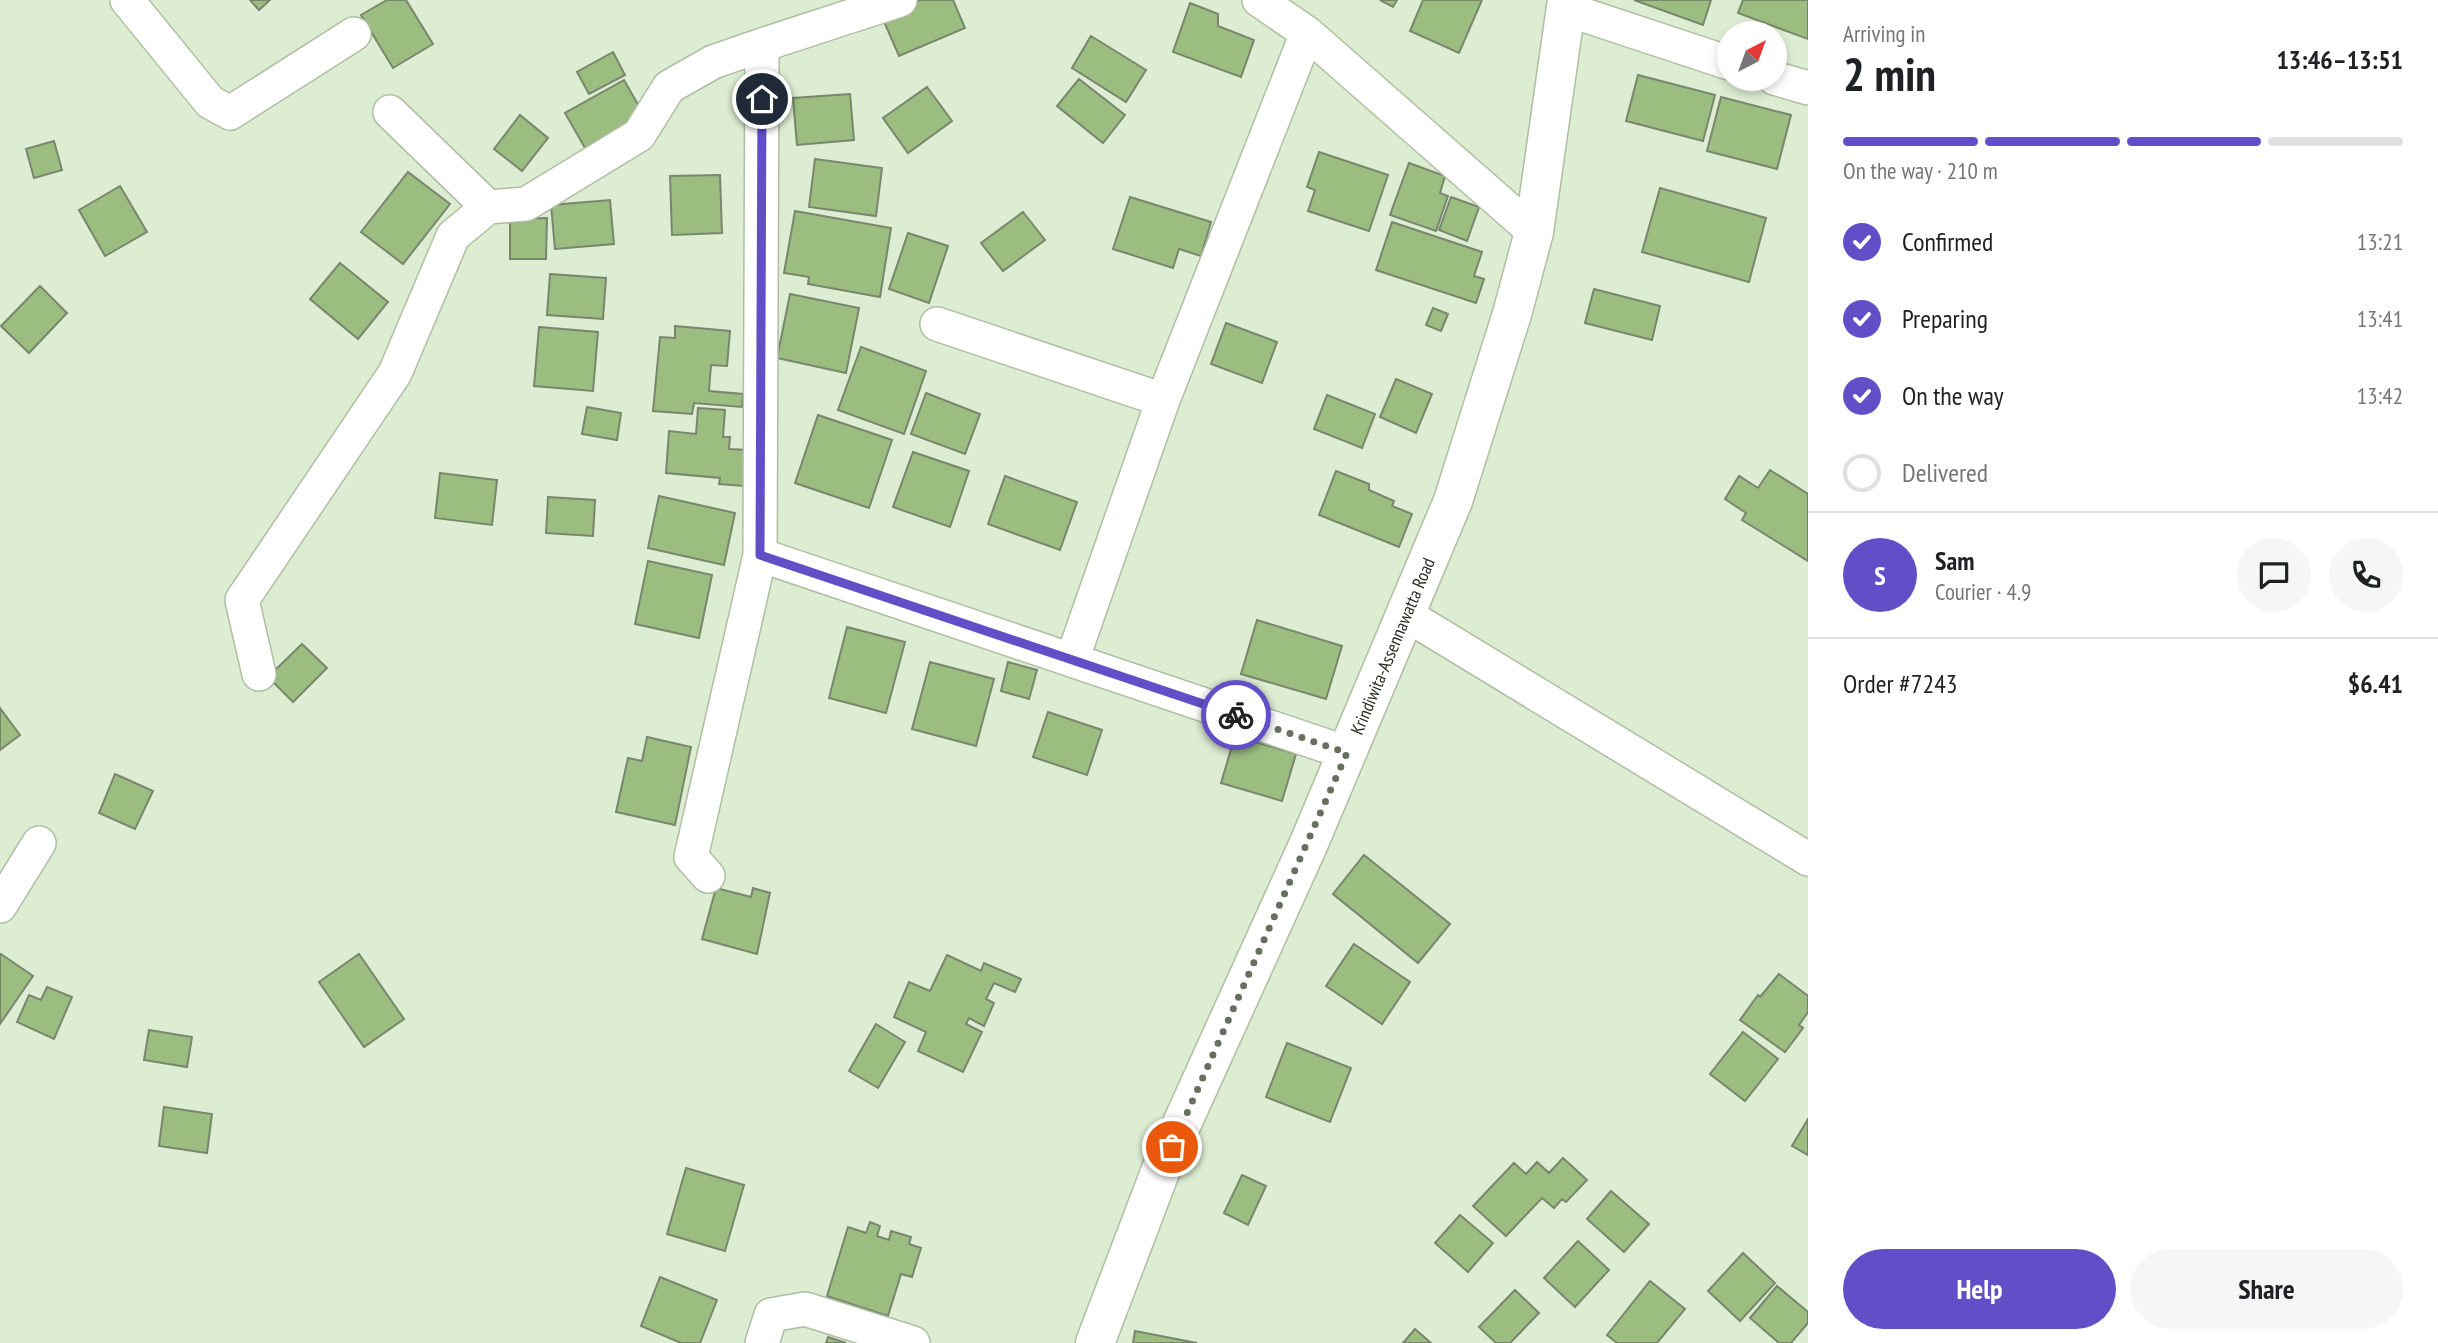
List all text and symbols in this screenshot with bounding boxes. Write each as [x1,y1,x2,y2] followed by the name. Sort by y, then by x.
[1843,19,1925,48] text: Arriving in
[1717,21,1787,91] north arrow
[1717,21,1787,91] map controls
[2276,43,2403,76] text: 13:46–13:51
[1843,44,1936,104] text: 2 min
[732,69,792,129] pin
[743,80,781,118] icon: home
[1843,156,1998,185] text: On the way · 210 m
[1843,223,1881,261] icon: check
[1902,225,1993,258] text: Confirmed
[2357,227,2403,256] text: 13:21
[1843,300,1881,338] icon: check
[1902,302,1988,335] text: Preparing
[2357,304,2403,333] text: 13:41
[1843,377,1881,415] icon: check
[1902,379,2004,412] text: On the way
[2357,381,2403,410] text: 13:42
[1902,456,1988,489] text: Delivered
[2237,538,2311,612] button: chat
[2329,538,2403,612] button: phone
[1935,544,1974,577] text: Sam
[1345,554,1439,738] street label: Krindiwita-Assennawatta Road
[1874,559,1886,592] text: S
[1935,577,2031,606] text: Courier · 4.9
[1843,667,1958,700] text: Order #7243
[2348,667,2403,700] text: $6.41
[1201,680,1271,750] courier
[1217,696,1255,734] icon: bike
[1142,1117,1202,1177] pin
[1153,1128,1191,1166] icon: bag
[1843,1249,2116,1329] button: Help
[2130,1249,2403,1329] button: Share

